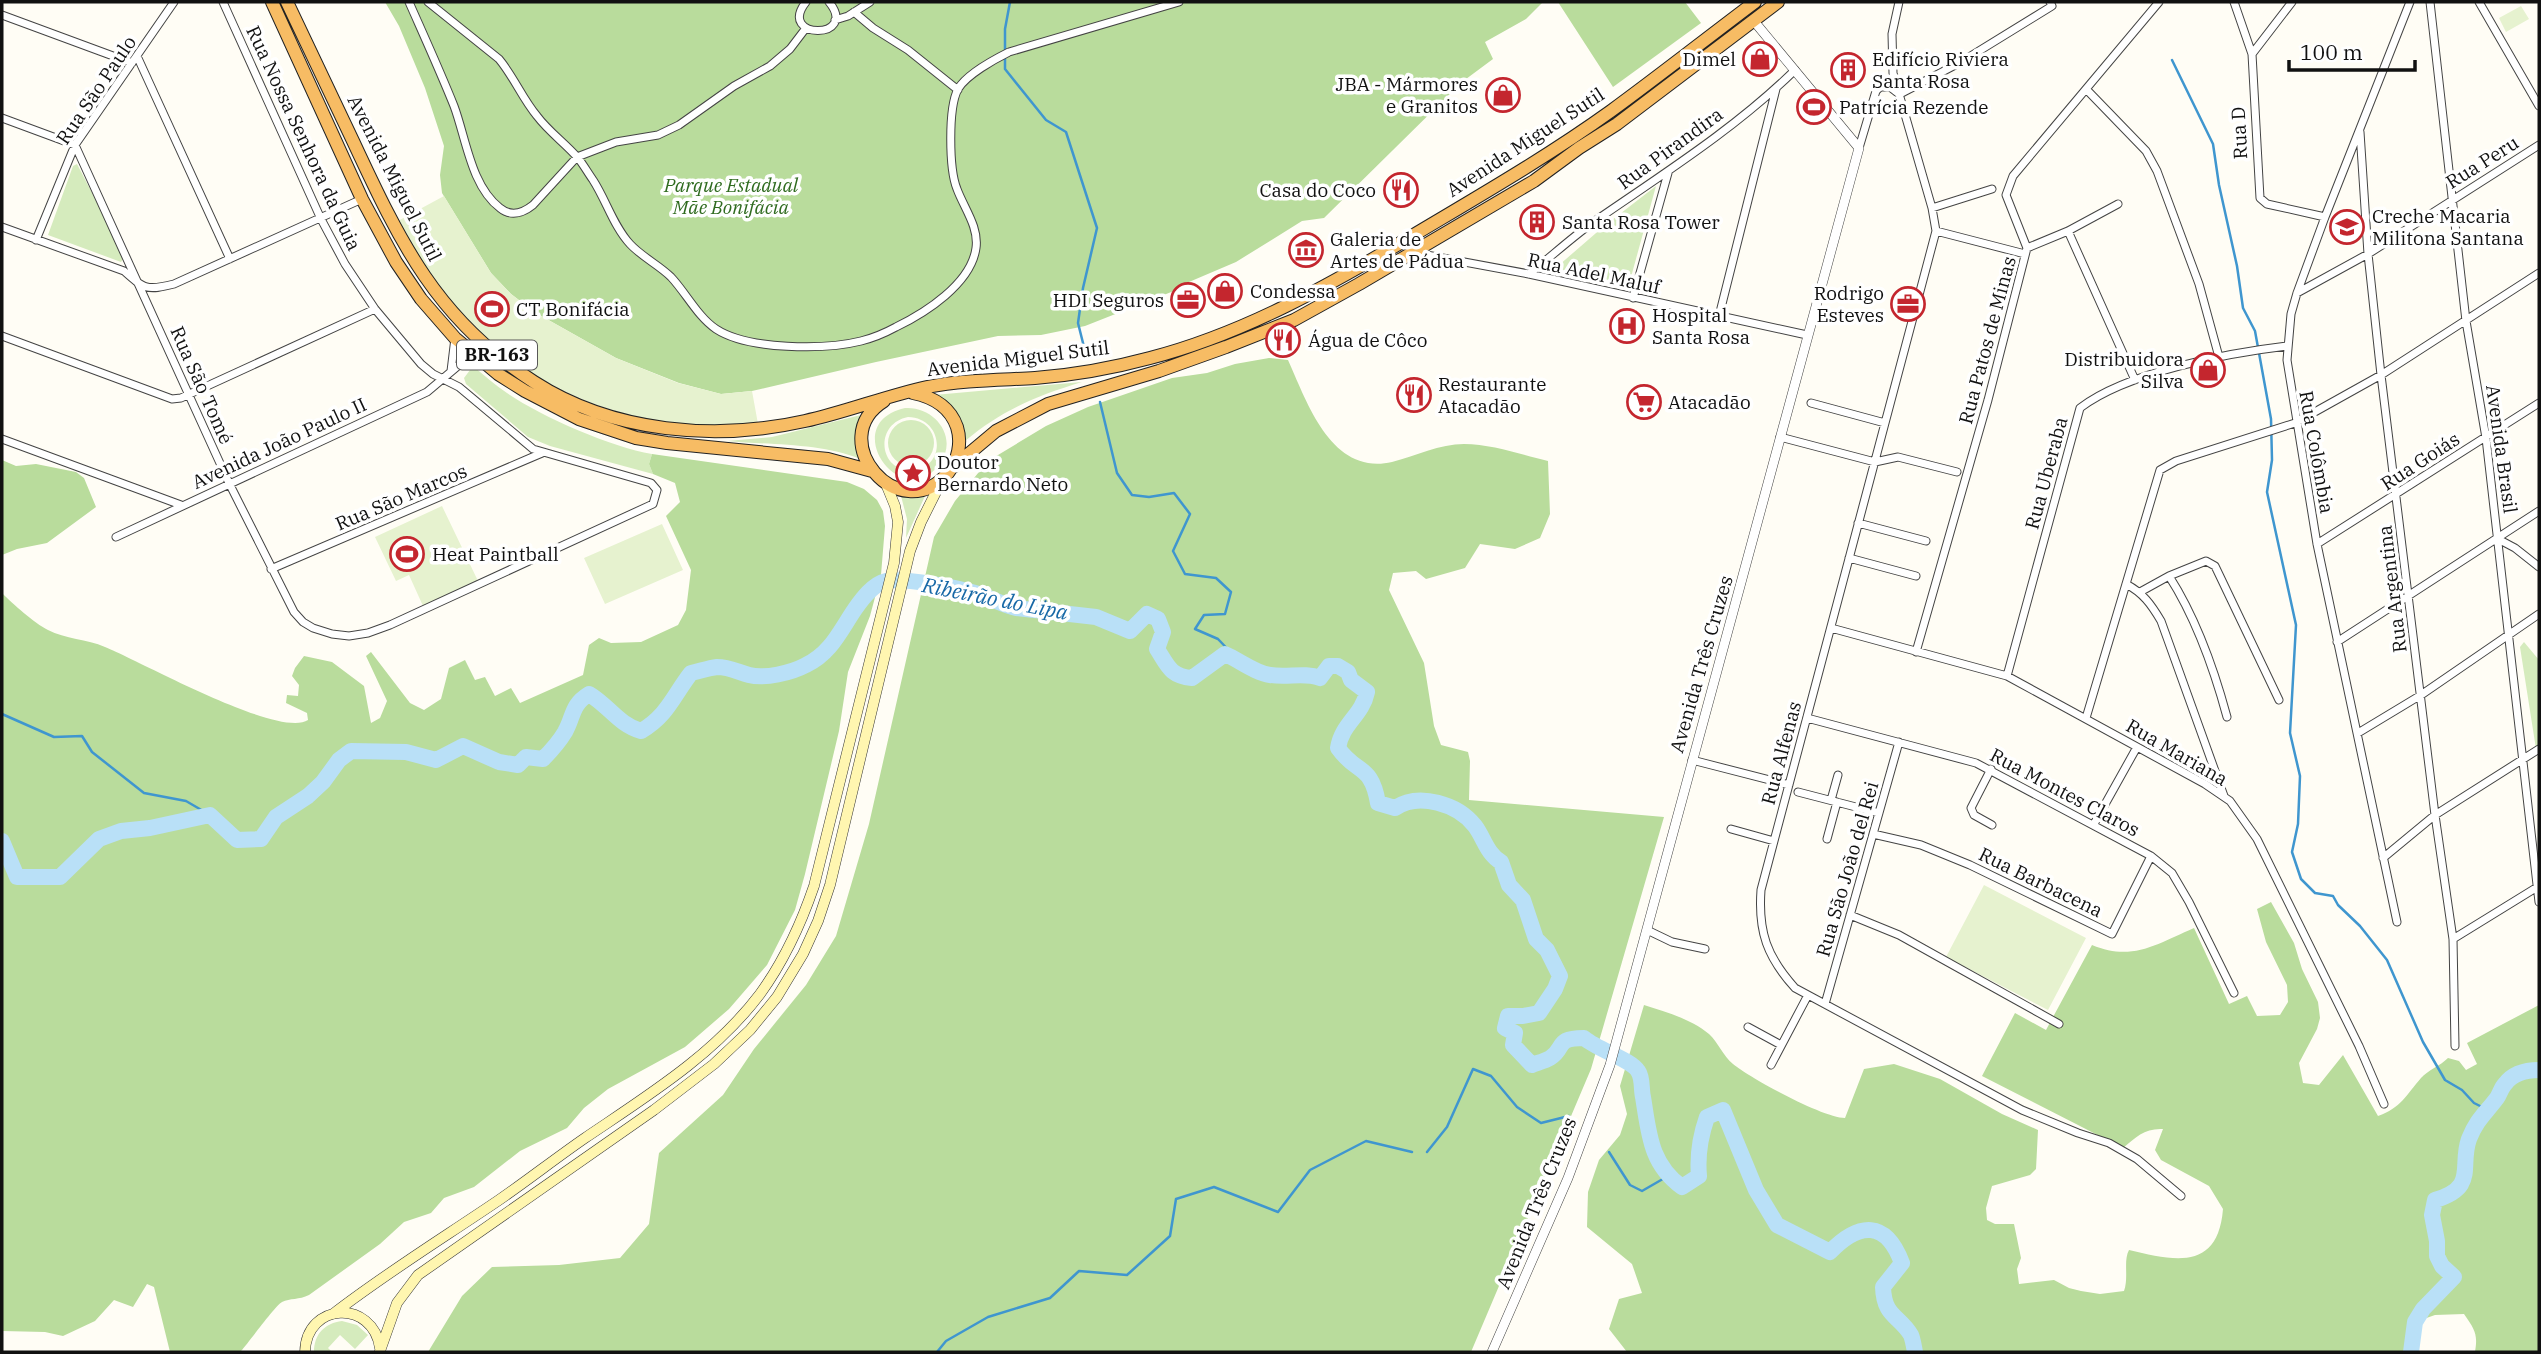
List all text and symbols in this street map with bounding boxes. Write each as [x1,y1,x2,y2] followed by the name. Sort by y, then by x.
[241,22,367,254] street label: Rua Nossa Senhora da Guia
[2289,28,2415,72] scale bar
[51,31,141,149] street label: Rua São Paulo
[2300,38,2363,66] text: 100 m
[1741,40,1779,78] shop icon: Dimel
[1683,47,1736,71] place label: Dimel
[1872,47,2009,93] place label: Edifício Riviera Santa Rosa
[1829,51,1867,89] building icon: Edifício Riviera Santa Rosa
[1336,72,1478,118] place label: JBA - Mármores e Granitos
[1484,76,1522,114] shop icon: JBA - Mármores e Granitos
[1442,82,1609,202] street label: Avenida Miguel Sutil
[1795,88,1833,126] sports icon: Patrícia Rezende
[343,91,447,265] street label: Avenida Miguel Sutil
[1839,95,1989,119] place label: Patrícia Rezende
[1613,102,1727,194] street label: Rua Pirandira
[2226,106,2252,160] street label: Rua D
[2441,130,2523,194] street label: Rua Peru
[1382,171,1420,209] restaurant icon: Casa do Coco
[663,173,799,219] park label: Parque Estadual Mãe Bonifácia
[1259,178,1376,202] place label: Casa do Coco
[1518,203,1556,241] building icon: Santa Rosa Tower
[2372,204,2524,250] place label: Creche Macaria Militona Santana
[2328,208,2366,246] school or university icon: Creche Macaria Militona Santana
[1562,210,1720,234] place label: Santa Rosa Tower
[1330,227,1464,273] place label: Galeria de Artes de Pádua
[1287,231,1325,269] museum icon: Galeria de Artes de Pádua
[1526,247,1664,299] street label: Rua Adel Maluf
[1953,254,2021,426] street label: Rua Patos de Minas
[1206,272,1244,310] shop icon: Condessa
[1250,279,1336,303] place label: Condessa
[1169,281,1207,319] office icon: HDI Seguros
[1814,281,1884,327] place label: Rodrigo Esteves
[1889,285,1927,323] office icon: Rodrigo Esteves
[1053,288,1164,312] place label: HDI Seguros
[473,290,511,328] sports icon: CT Bonifácia
[516,297,630,321] place label: CT Bonifácia
[1652,303,1750,349] place label: Hospital Santa Rosa
[1608,307,1646,345] hospital icon: Hospital Santa Rosa
[1264,321,1302,359] restaurant icon: Água de Côco
[165,322,239,448] street label: Rua São Tomé
[1308,328,1427,352] place label: Água de Côco
[926,335,1111,381] street label: Avenida Miguel Sutil
[457,340,537,370] road number: BR-163
[2064,347,2184,393] place label: Distribuidora Silva
[2189,351,2227,389] shop icon: Distribuidora Silva
[1438,372,1546,418] place label: Restaurante Atacadão
[1395,376,1433,414] restaurant icon: Restaurante Atacadão
[1625,383,1663,421] supermarket icon: Atacadão
[2481,383,2523,515] street label: Avenida Brasil
[2294,389,2340,515] street label: Rua Colômbia
[1668,390,1751,414] place label: Atacadão
[188,392,370,494] street label: Avenida João Paulo II
[2019,414,2073,532] street label: Rua Uberaba
[2376,427,2464,495] street label: Rua Goiás
[937,450,1068,496] place label: Doutor Bernardo Neto
[894,454,932,492] place icon: Doutor Bernardo Neto
[331,458,471,536] street label: Rua São Marcos
[2372,524,2412,654] street label: Rua Argentina
[388,535,426,573] sports icon: Heat Paintball
[432,542,559,566] place label: Heat Paintball
[919,570,1071,626] water label: Ribeirão do Lipa
[1664,573,1738,755] street label: Avenida Três Cruzes
[1756,699,1806,807] street label: Rua Alfenas
[2122,713,2232,791] street label: Rua Mariana
[1986,742,2144,842] street label: Rua Montes Claros
[1810,779,1884,959] street label: Rua São João del Rei
[1975,842,2107,922] street label: Rua Barbacena
[1491,1114,1581,1292] street label: Avenida Três Cruzes

